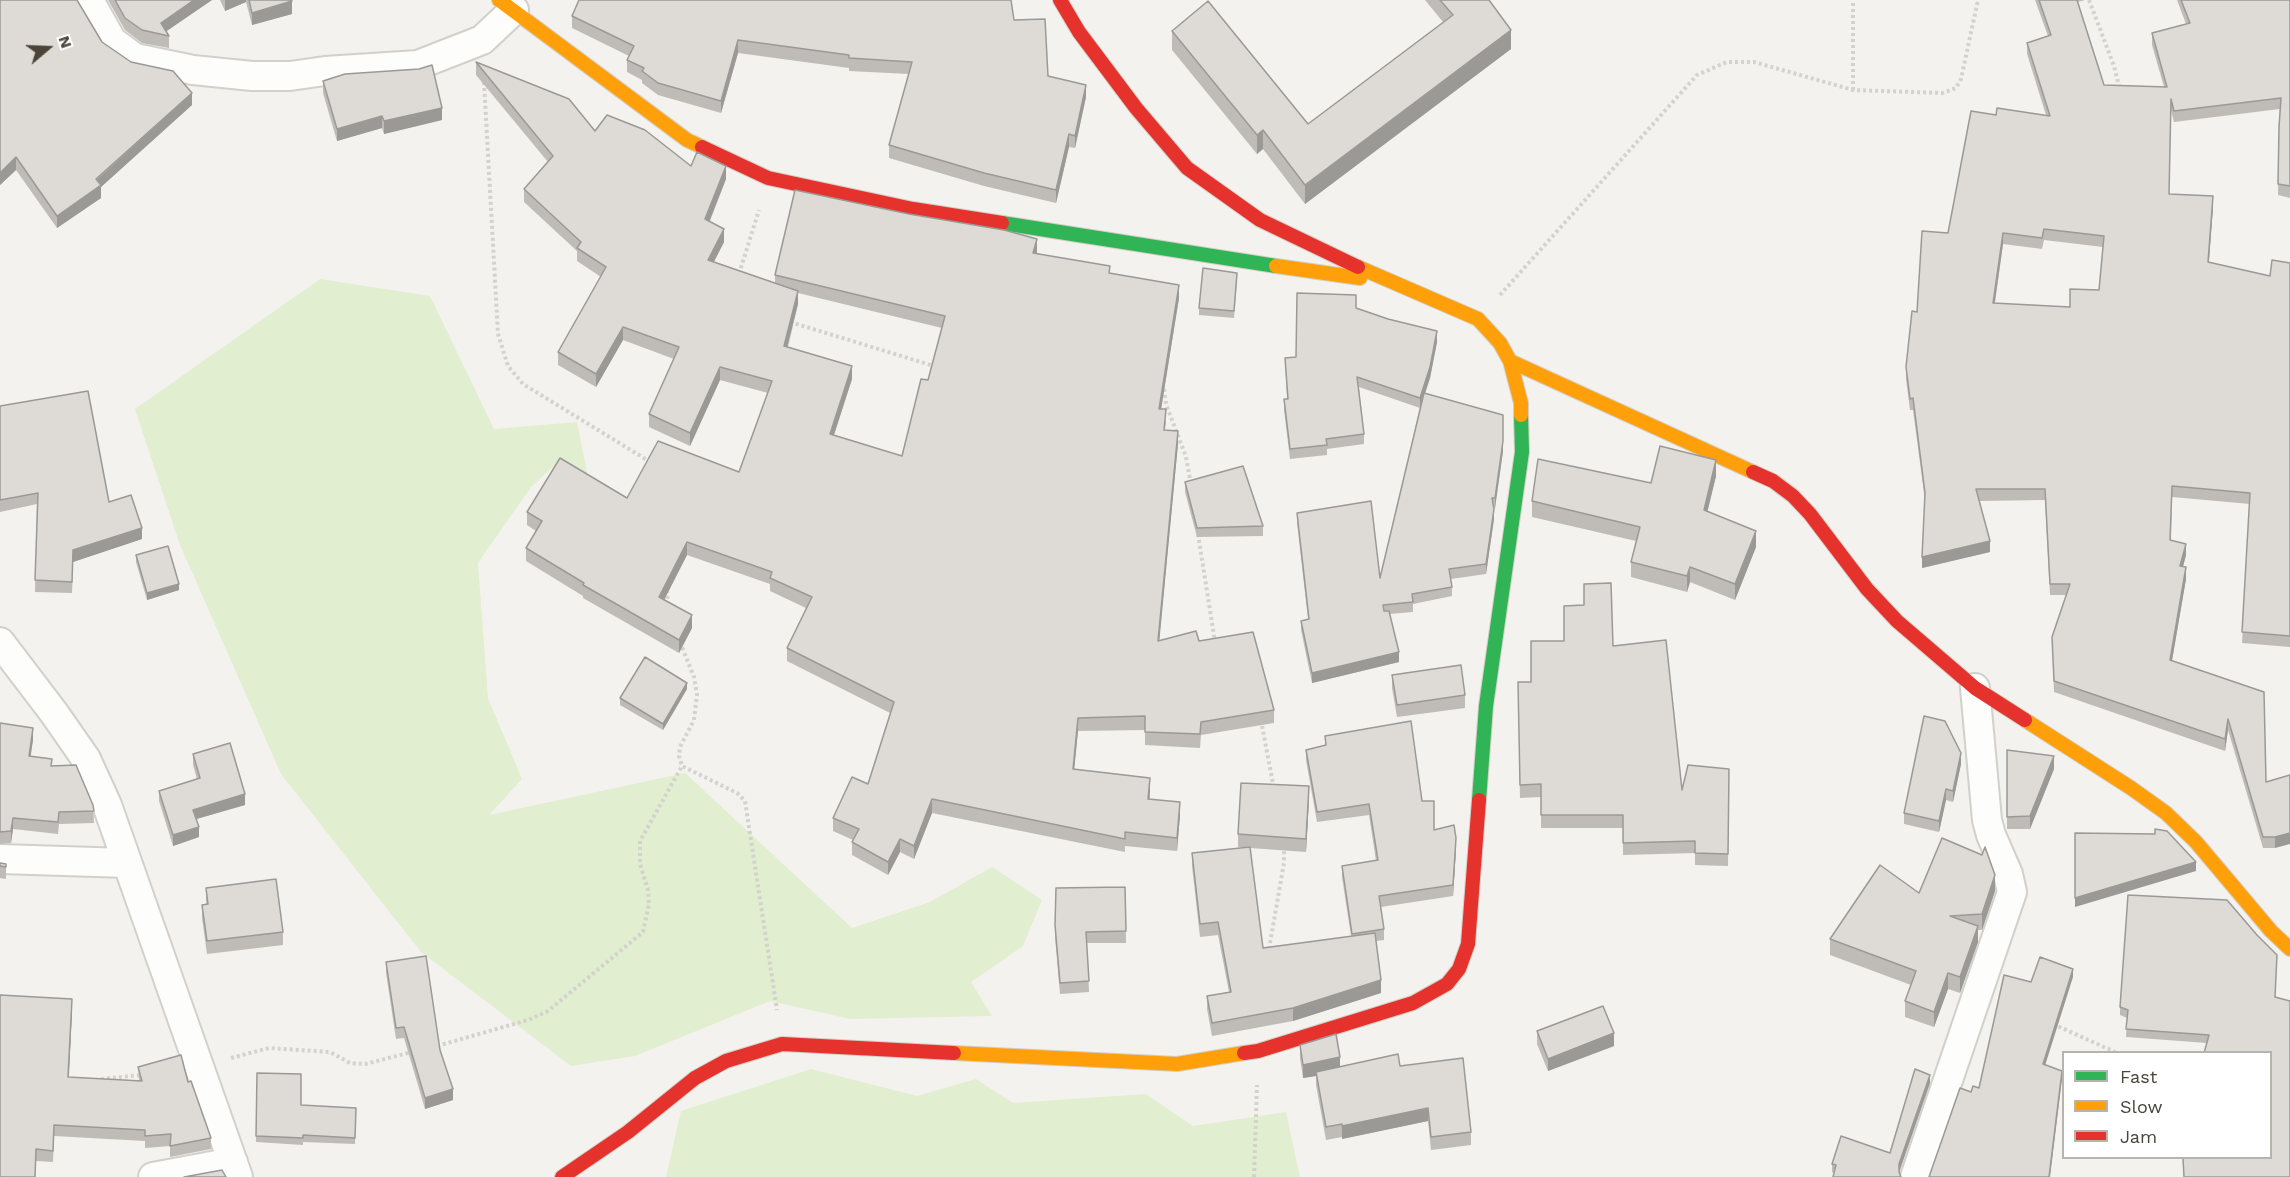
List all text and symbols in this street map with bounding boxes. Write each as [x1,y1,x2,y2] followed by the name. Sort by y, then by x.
[18,18,78,78] north arrow
[55,33,76,51] text: N
[2062,1051,2272,1159] legend
[2120,1066,2157,1087] text: Fast
[2120,1096,2163,1117] text: Slow
[2120,1126,2157,1147] text: Jam

